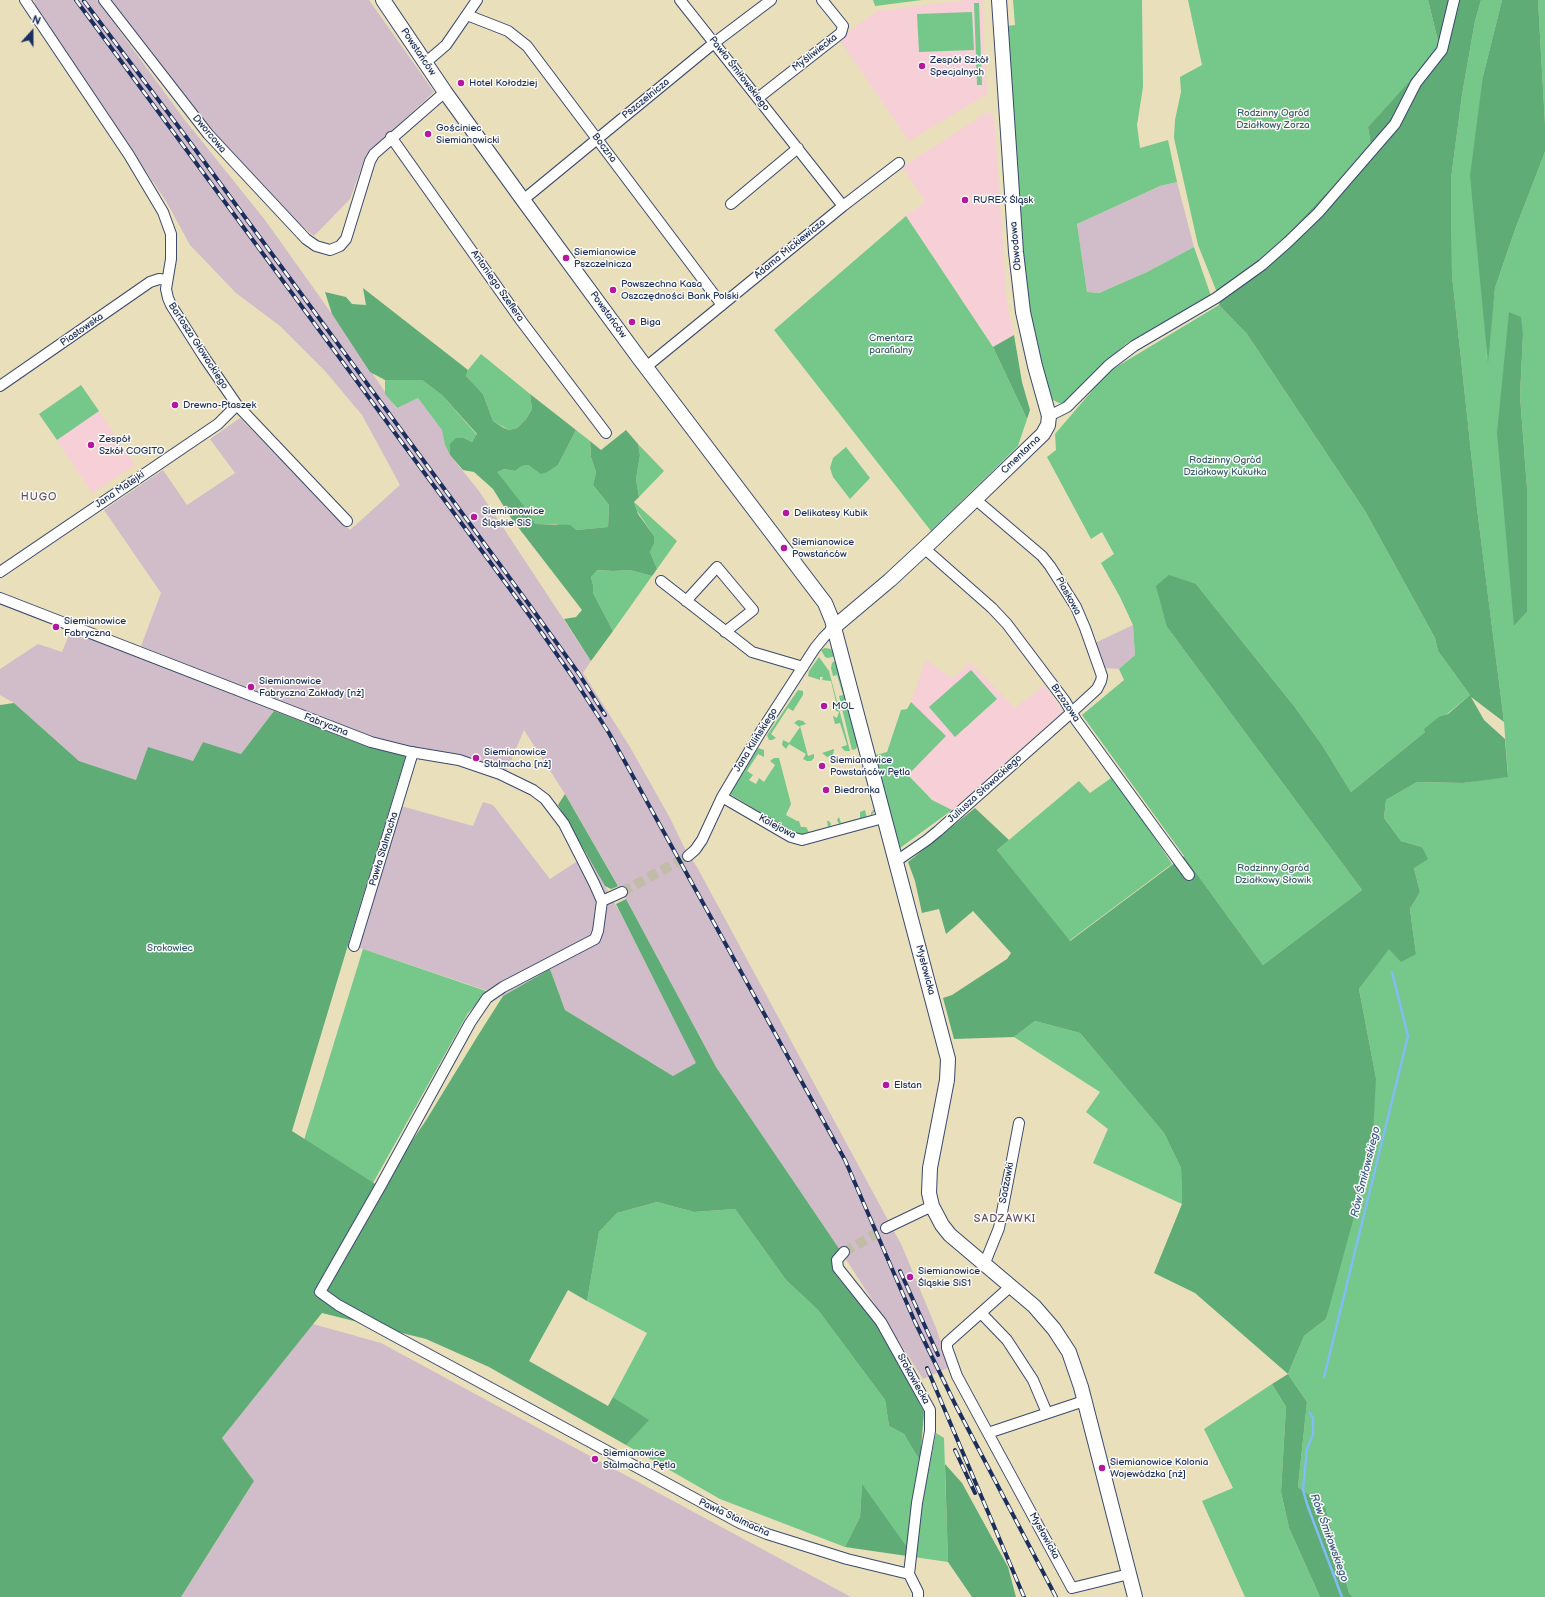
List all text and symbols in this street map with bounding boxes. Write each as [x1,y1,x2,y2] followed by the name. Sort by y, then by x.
[12,12,52,52] north arrow
[30,13,43,28] text: N
[398,26,438,78] street label: Powstańców
[790,32,840,74] street label: Myśliwiecka
[706,34,772,114] street label: Pawła Śmiłowskiego
[930,54,989,78] place label: Zespół Szkół Specjalnych
[917,61,927,71] marker: Zespół Szkół Specjalnych
[620,76,672,122] street label: Pszczelnicza
[469,77,537,89] place label: Hotel Kołodziej
[456,78,466,88] marker: Hotel Kołodziej
[1236,107,1310,130] park label: Rodzinny Ogród Działkowy Zorza
[190,112,228,156] street label: Dworcowa
[436,122,499,146] place label: Gościniec Siemianowicki
[423,129,433,139] marker: Gościniec Siemianowicki
[589,131,619,165] street label: Boczna
[973,194,1033,206] place label: RUREX Śląsk
[960,195,970,205] marker: RUREX Śląsk
[752,217,828,281] street label: Adama Mickiewicza
[1008,221,1024,271] street label: Obwodowa
[574,246,636,270] place label: Siemianowice Pszczelnicza
[468,248,526,324] street label: Antoniego Szeflera
[561,253,571,263] marker: Siemianowice Pszczelnicza
[621,278,739,302] place label: Powszechna Kasa Oszczędności Bank Polski
[608,285,618,295] marker: Powszechna Kasa Oszczędności Bank Polski
[587,289,629,341] street label: Powstańców
[165,300,231,392] street label: Bartosza Głowackiego
[58,311,106,349] street label: Piastowska
[640,316,661,328] place label: Biga
[627,317,637,327] marker: Biga
[869,332,913,356] park label: Cmentarz parafialny
[183,399,256,411] place label: Drewno-Ptaszek
[170,400,180,410] marker: Drewno-Ptaszek
[99,433,164,456] place label: Zespół Szkół COGITO
[999,433,1043,477] street label: Cmentarna
[86,440,96,450] marker: Zespół Szkół COGITO
[1183,454,1267,478] park label: Rodzinny Ogród Działkowy Kukułka
[93,469,147,511] street label: Jana Matejki
[21,490,57,504] district label: HUGO
[482,505,544,528] place label: Siemianowice Śląskie SiS
[794,507,868,519] place label: Delikatesy Kubik
[781,508,791,518] marker: Delikatesy Kubik
[469,512,479,522] marker: Siemianowice Śląskie SiS
[792,536,854,560] place label: Siemianowice Powstańców
[779,543,789,553] marker: Siemianowice Powstańców
[1053,575,1083,617] street label: Piaskowa
[64,615,126,638] place label: Siemianowice Fabryczna
[51,622,61,632] marker: Siemianowice Fabryczna
[259,675,364,698] place label: Siemianowice Fabryczna Zakłady [nż]
[246,682,256,692] marker: Siemianowice Fabryczna Zakłady [nż]
[1048,682,1082,724] street label: Brzozowa
[832,700,854,712] place label: MOL
[819,701,829,711] marker: MOL
[732,706,780,774] street label: Jana Kilińskiego
[302,711,350,739] street label: Fabryczna
[484,746,551,770] place label: Siemianowice Stalmacha [nż]
[945,752,1025,826] street label: Juliusza Słowackiego
[471,753,481,763] marker: Siemianowice Stalmacha [nż]
[830,754,910,778] place label: Siemianowice Powstańców Pętla
[817,761,827,771] marker: Siemianowice Powstańców Pętla
[834,784,880,796] place label: Biedronka
[821,785,831,795] marker: Biedronka
[367,811,401,887] street label: Pawła Stalmacha
[756,812,798,842] street label: Kolejowa
[1235,862,1311,886] park label: Rodzinny Ogród Działkowy Słowik
[147,942,193,954] park label: Srokowiec
[913,944,937,996] street label: Mysłowicka
[894,1079,922,1091] place label: Elstan
[881,1080,891,1090] marker: Elstan
[1348,1125,1384,1219] water label: Rów Śmiłowskiego
[997,1161,1017,1205] street label: Sadzawki
[974,1212,1036,1226] district label: SADZAWKI
[918,1265,980,1288] place label: Siemianowice Śląskie SiS1
[905,1272,915,1282] marker: Siemianowice Śląskie SiS1
[894,1352,932,1406] street label: Srokowiecka
[603,1447,676,1470] place label: Siemianowice Stalmacha Pętla
[590,1454,600,1464] marker: Siemianowice Stalmacha Pętla
[1110,1456,1208,1480] place label: Siemianowice Kolonia Wojewódzka [nż]
[1097,1463,1107,1473] marker: Siemianowice Kolonia Wojewódzka [nż]
[1307,1492,1351,1584] water label: Rów Śmiłowskiego
[697,1496,771,1540] street label: Pawła Stalmacha
[1026,1511,1062,1561] street label: Mysłowicka

